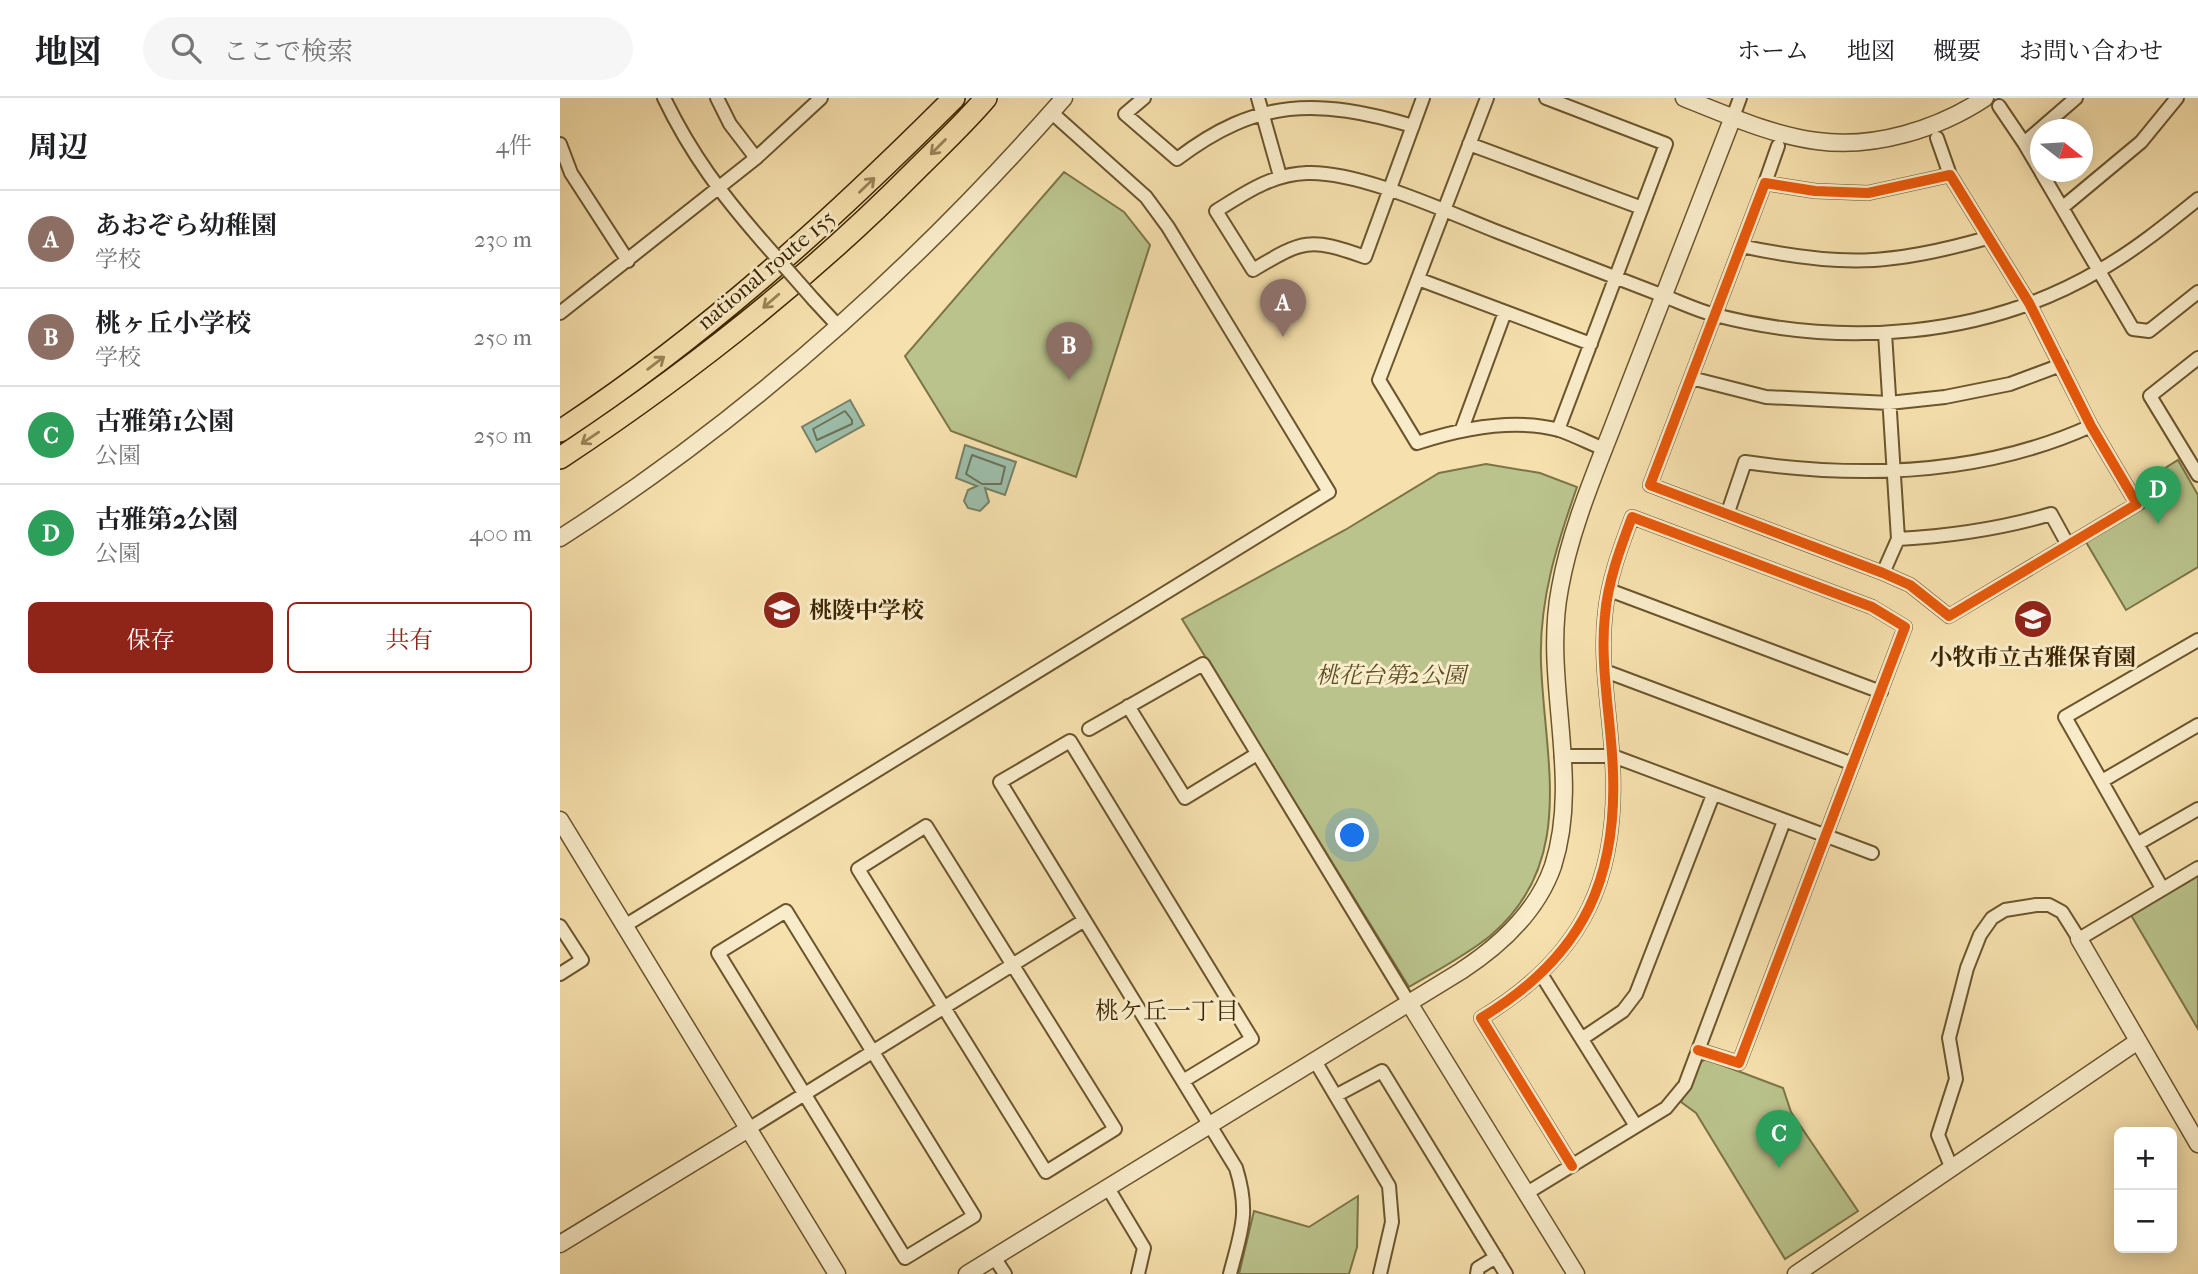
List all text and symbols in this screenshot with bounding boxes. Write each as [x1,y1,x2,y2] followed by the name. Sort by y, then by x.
[143,17,633,80] search box
[167,29,205,67] icon: search
[35,33,101,72] text: 地図
[223,36,353,67] text: ここで検索
[1737,37,1809,65] text: ホーム
[1847,37,1895,65] text: 地図
[1933,37,1981,65] text: 概要
[2019,37,2163,65] text: お問い合わせ
[2030,119,2093,182] north arrow
[28,130,88,165] text: 周辺
[495,132,532,159] text: 4件
[930,138,947,155] one-way arrow
[858,176,875,193] one-way arrow
[691,204,841,336] street label: national route 155
[95,210,277,241] text: あおぞら幼稚園
[44,226,58,253] text: A
[474,226,532,253] text: 230 m
[95,246,141,273] text: 学校
[1260,279,1306,337] pin: A
[763,293,781,309] one-way arrow
[95,308,251,339] text: 桃ヶ丘小学校
[1046,322,1092,380] pin: B
[44,324,58,351] text: B
[474,324,532,351] text: 250 m
[95,344,141,371] text: 学校
[646,356,665,371] one-way arrow
[95,406,234,437] text: 古雅第1公園
[43,422,59,449] text: C
[474,422,532,449] text: 250 m
[581,431,600,446] one-way arrow
[95,442,141,469] text: 公園
[2135,466,2181,524] pin: D
[95,504,238,535] text: 古雅第2公園
[42,520,60,547] text: D
[469,520,532,547] text: 400 m
[95,540,141,567] text: 公園
[761,589,803,631] school or university icon: 桃陵中学校
[809,597,924,624] place label: 桃陵中学校
[2012,598,2054,640] school or university icon: 小牧市立古雅保育園
[28,602,273,673] button: 保存
[287,602,532,673] button: 共有
[1930,644,2137,671] place label: 小牧市立古雅保育園
[1316,662,1470,689] park label: 桃花台第2公園
[1335,818,1369,852] your location
[1095,997,1239,1025] district label: 桃ケ丘一丁目
[1756,1110,1802,1168] pin: C
[2114,1127,2177,1253] map controls
[2114,1127,2177,1190] button: +
[2114,1190,2177,1253] button: −

